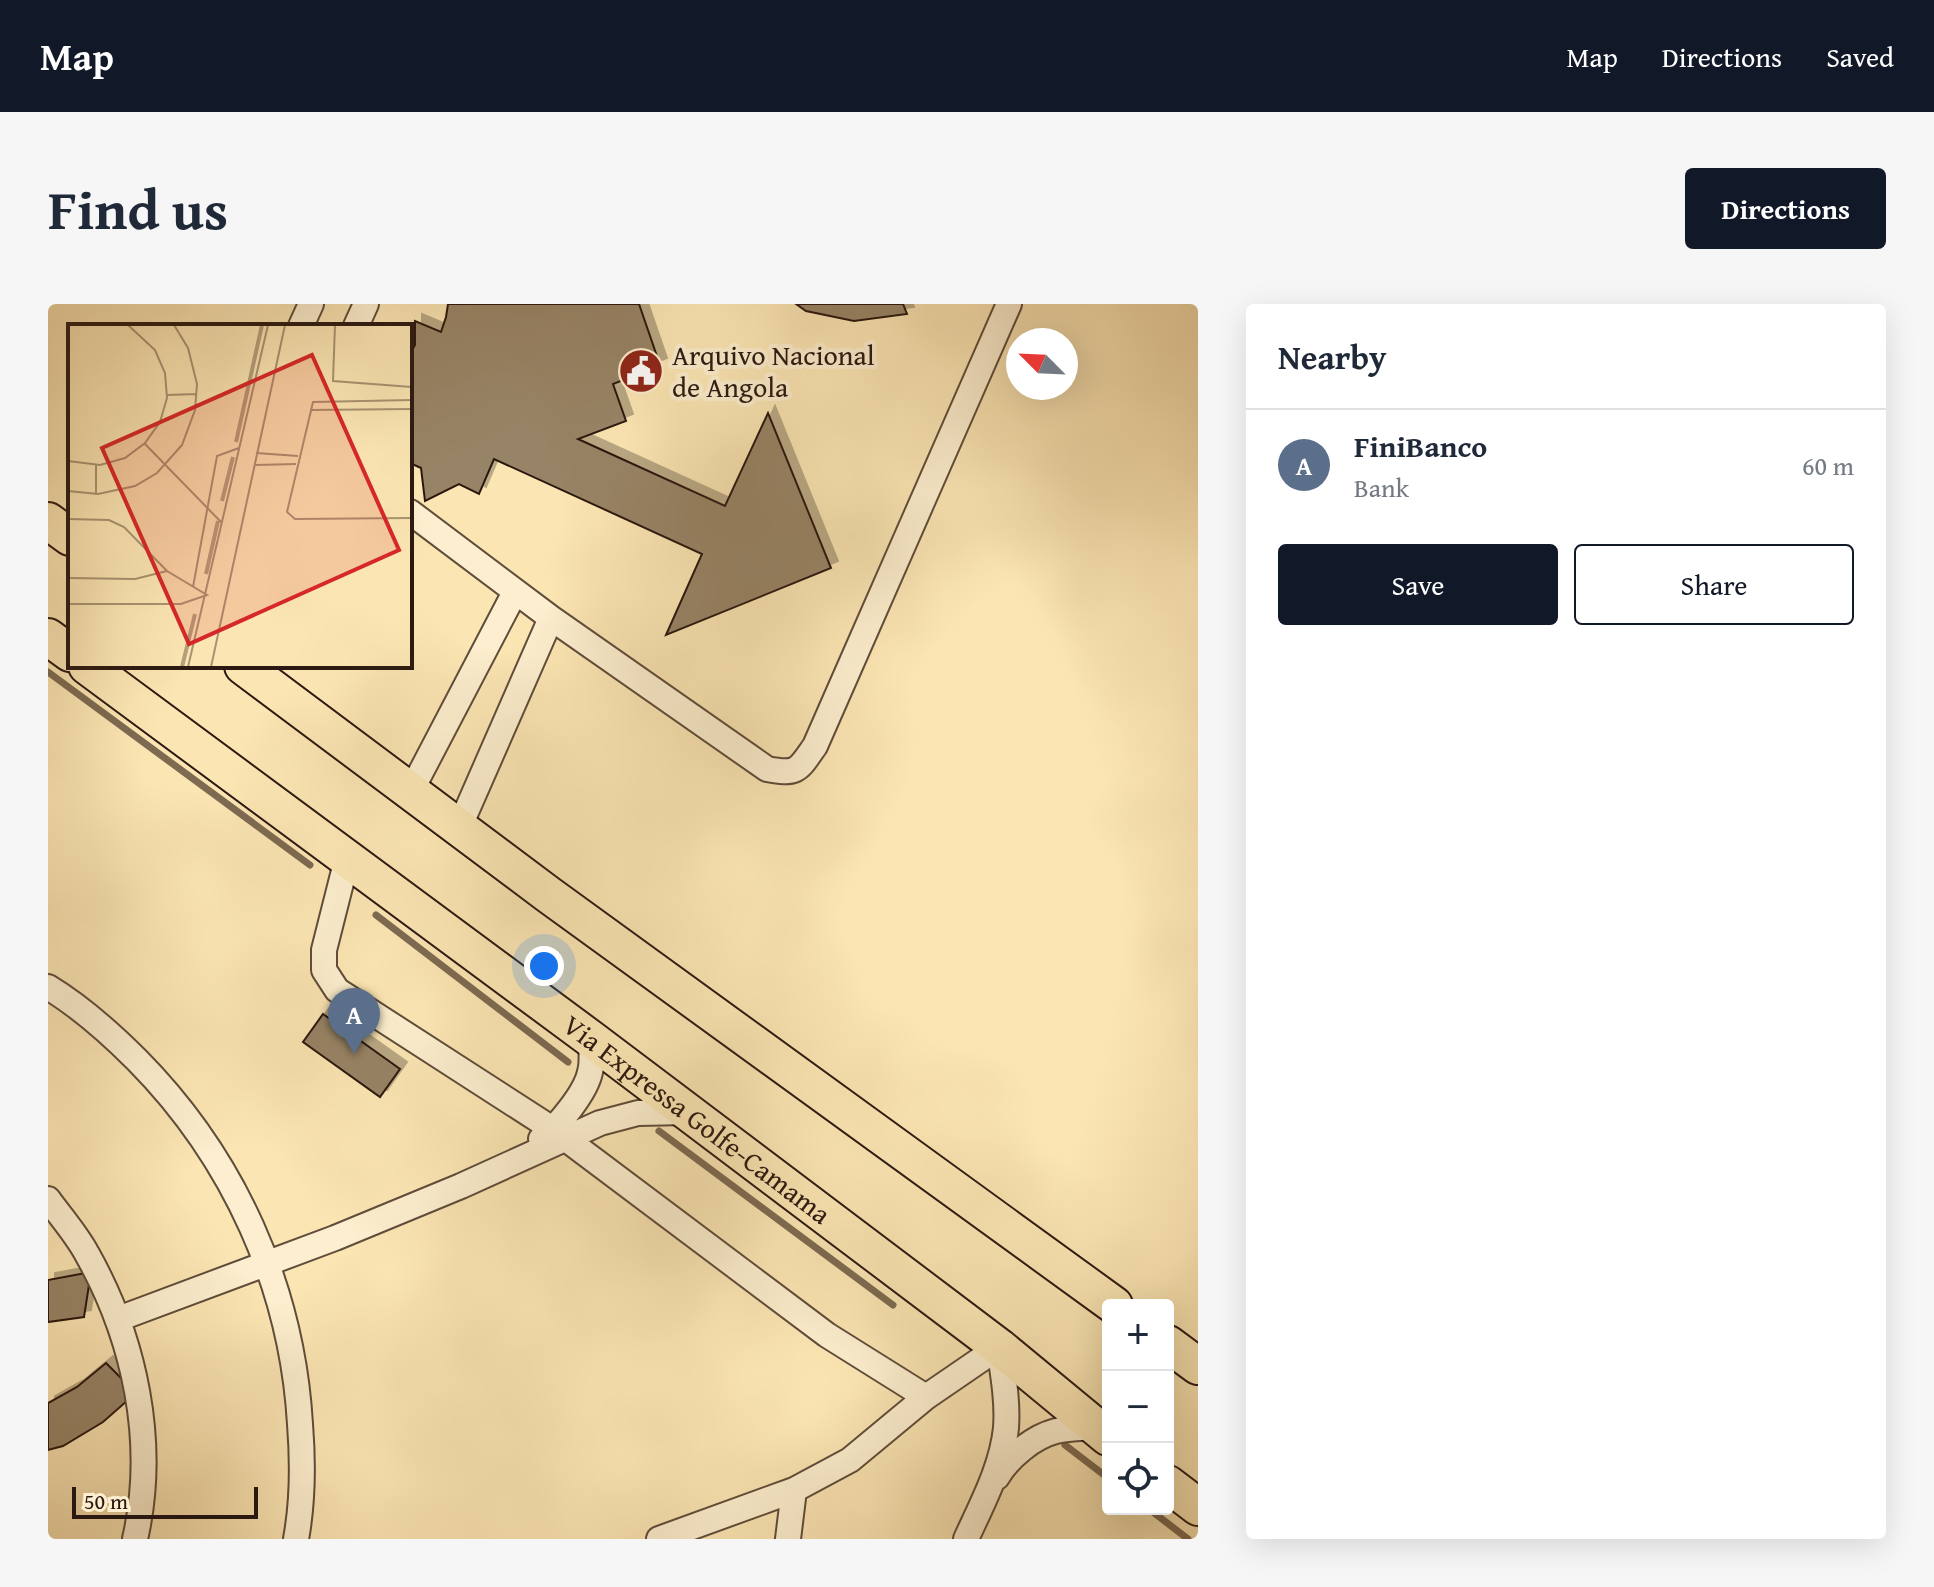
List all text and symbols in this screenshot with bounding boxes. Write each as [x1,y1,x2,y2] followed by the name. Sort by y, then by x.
[40,28,114,84] text: Map
[1566,36,1618,77] text: Map
[1662,36,1782,77] text: Directions
[1826,36,1894,77] text: Saved
[48,167,228,250] text: Find us
[1685,168,1886,249] button: Directions
[68,324,412,668] inset map
[1006,328,1078,400] north arrow
[1278,332,1387,381] text: Nearby
[672,334,875,407] place label: Arquivo Nacional de Angola
[617,347,665,395] public building icon: Arquivo Nacional de Angola
[1354,424,1487,468] text: FiniBanco
[1296,446,1312,485] text: A
[1802,446,1854,485] text: 60 m
[1354,468,1409,507] text: Bank
[1278,544,1558,625] button: Save
[1574,544,1854,625] button: Share
[524,946,564,986] your location
[328,988,380,1054] pin: A
[555,1004,841,1234] street label: Via Expressa Golfe-Camama
[1102,1299,1174,1515] map controls
[1102,1299,1174,1371] button: +
[1102,1371,1174,1443] button: −
[1102,1443,1174,1515] button: locate
[72,1483,258,1519] scale bar
[84,1485,128,1517] text: 50 m

